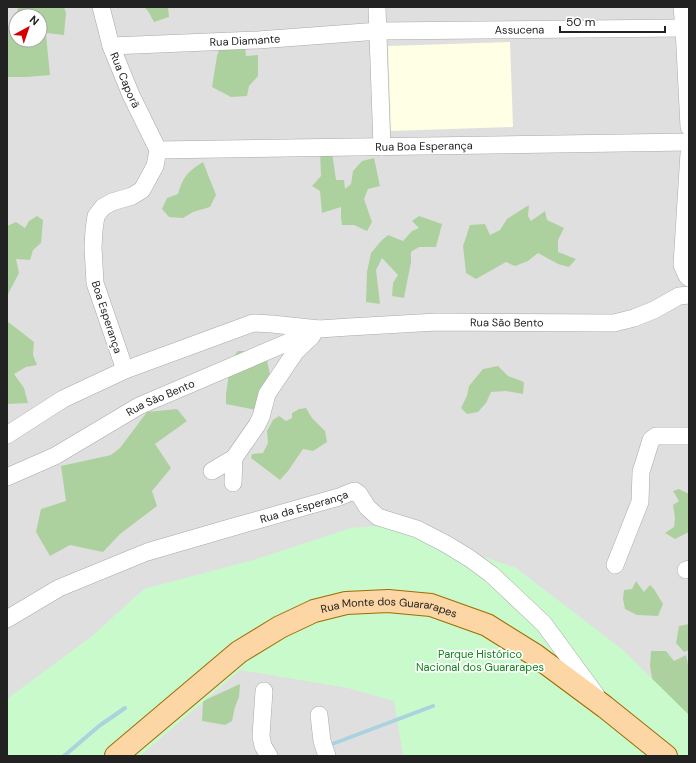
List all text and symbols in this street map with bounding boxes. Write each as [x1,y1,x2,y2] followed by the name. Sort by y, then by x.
[8,8,48,48] north arrow
[560,8,665,34] scale bar
[27,12,42,28] text: N
[566,14,595,30] text: 50 m
[495,22,544,37] street label: Assucena
[209,31,281,49] street label: Rua Diamante
[107,50,143,110] street label: Rua Caporã
[375,138,473,154] street label: Rua Boa Esperança
[89,279,125,355] street label: Boa Esperança
[470,315,544,330] street label: Rua São Bento
[123,376,197,419] street label: Rua São Bento
[258,487,350,526] street label: Rua da Esperança
[319,594,459,621] street label: Rua Monte dos Guararapes
[416,647,544,674] park label: Parque Histórico Nacional dos Guararapes

